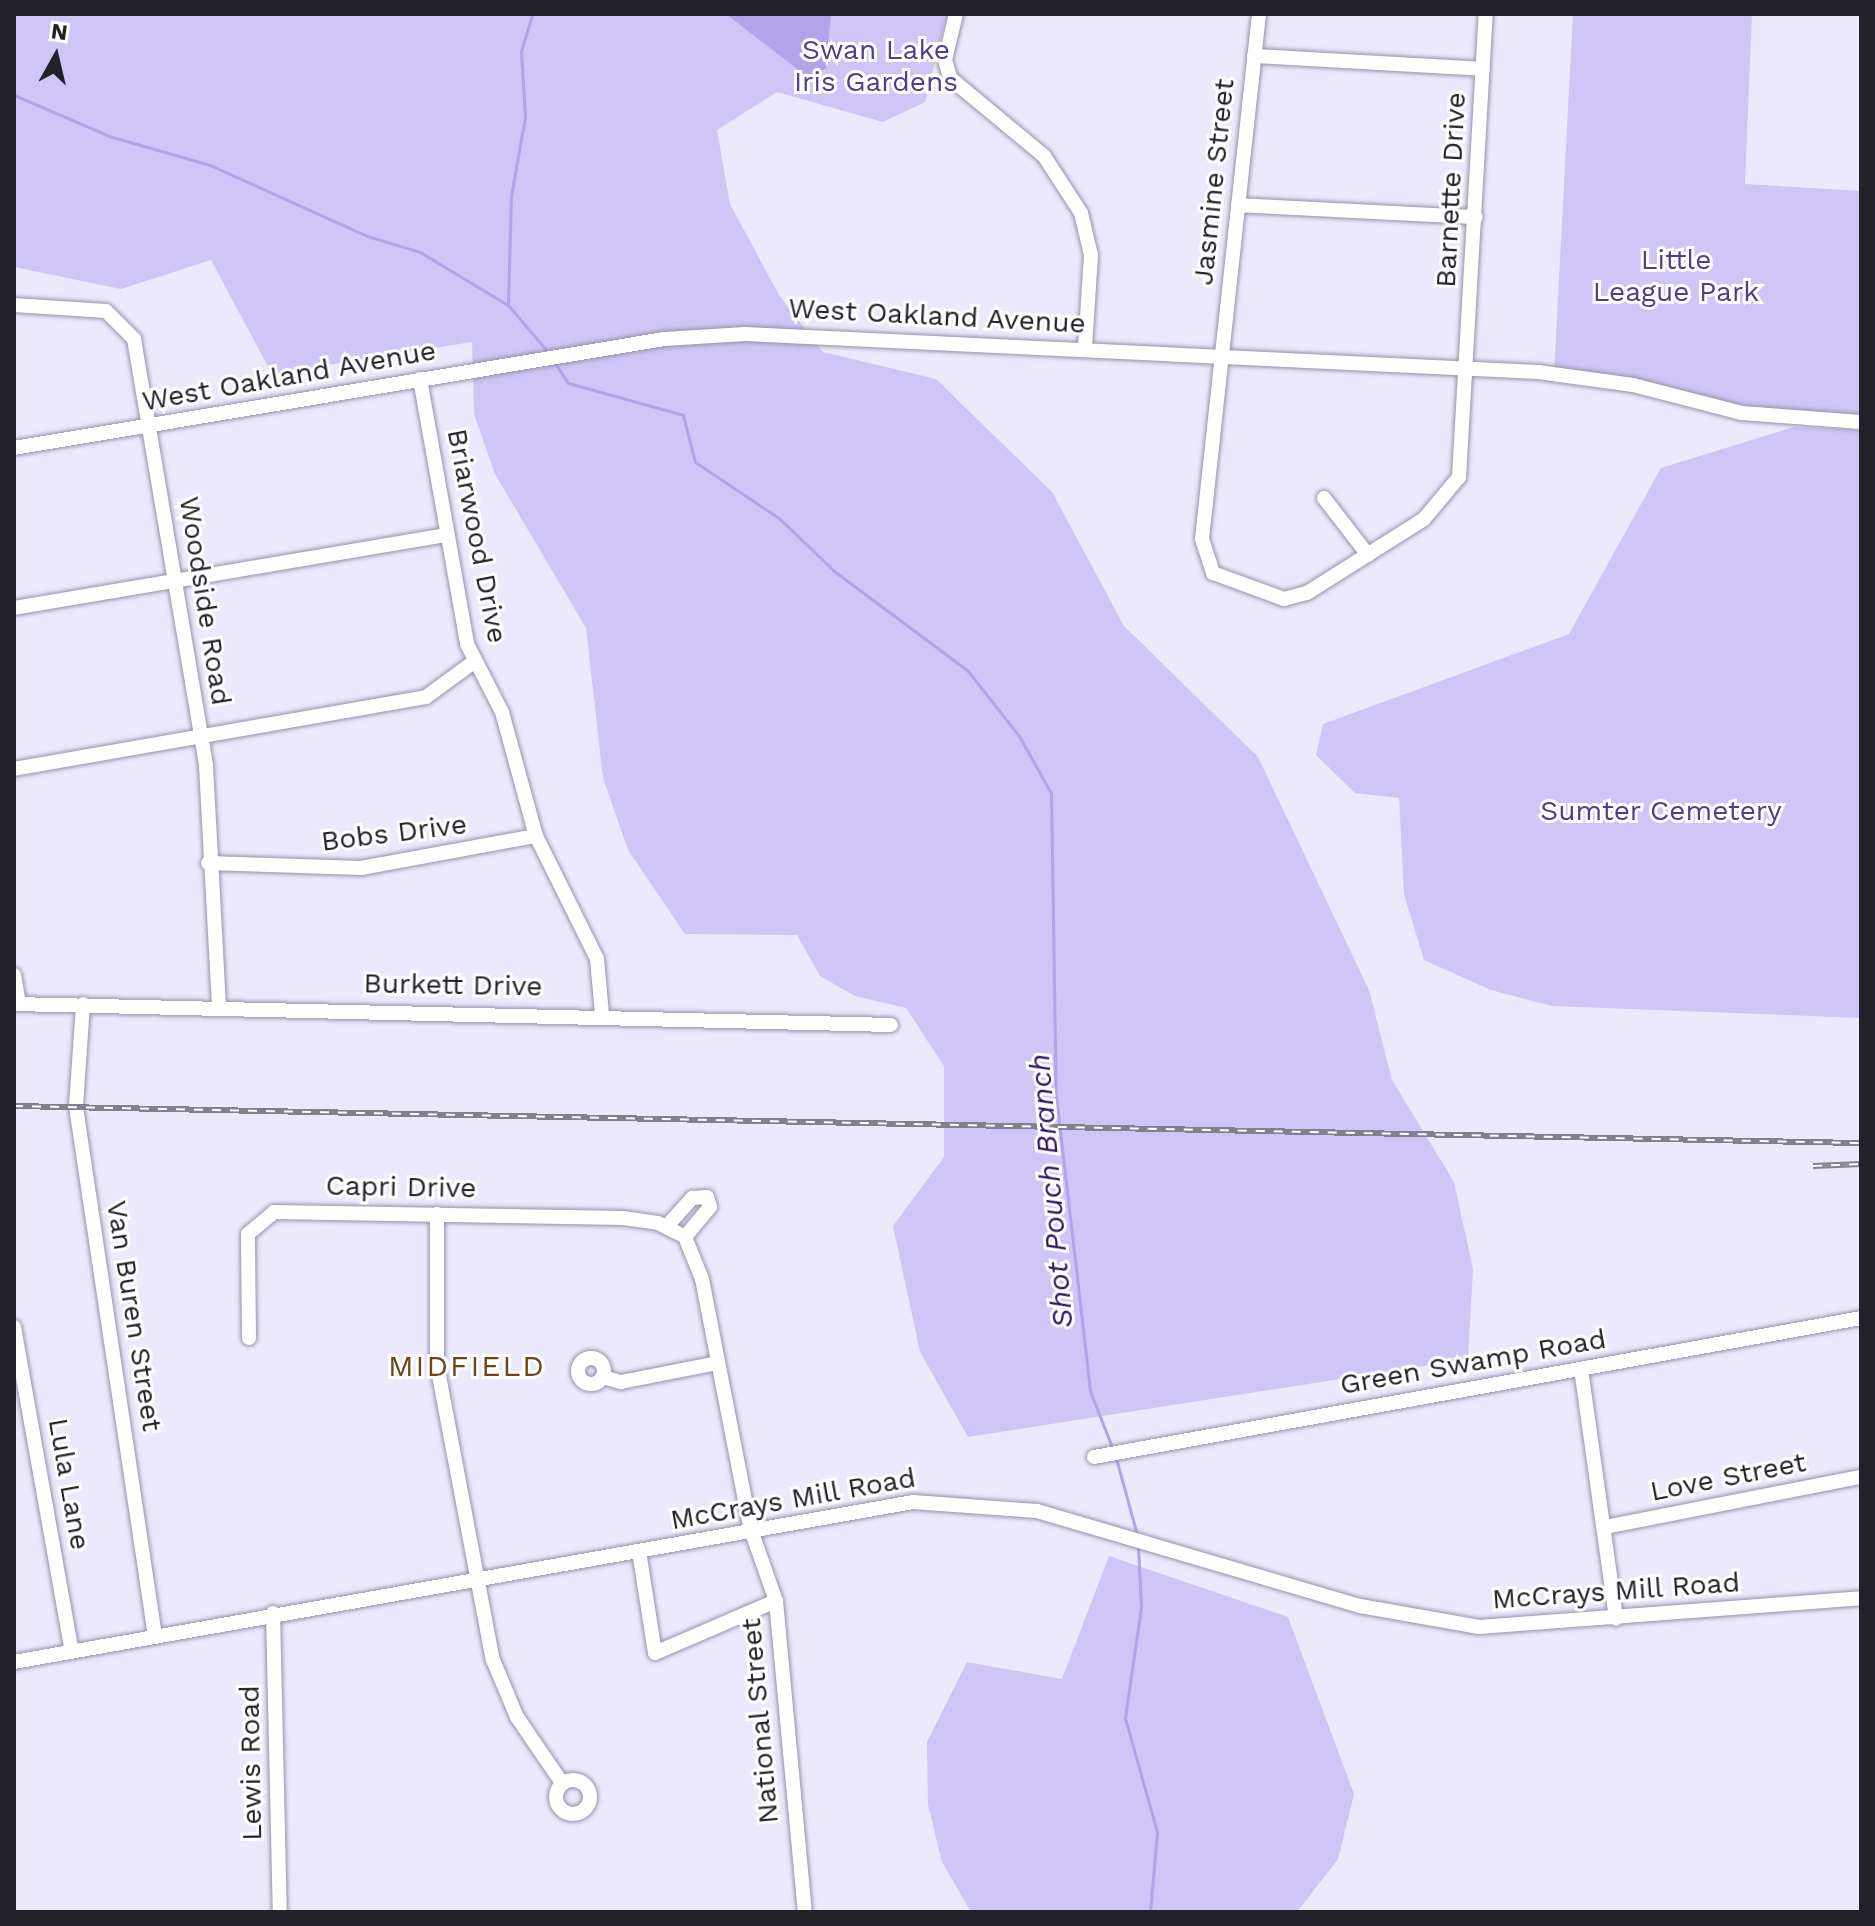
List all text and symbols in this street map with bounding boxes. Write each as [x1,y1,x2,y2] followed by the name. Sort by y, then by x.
[16,16,96,96] north arrow
[50,18,69,45] text: N
[794,33,958,99] park label: Swan Lake Iris Gardens
[1186,77,1242,287] street label: Jasmine Street
[1429,91,1473,289] street label: Barnette Drive
[1593,243,1759,309] park label: Little League Park
[787,291,1087,341] street label: West Oakland Avenue
[139,334,439,418] street label: West Oakland Avenue
[440,426,514,646] street label: Briarwood Drive
[172,494,238,708] street label: Woodside Road
[1540,794,1782,828] park label: Sumter Cemetery
[319,807,469,859] street label: Bobs Drive
[363,967,543,1003] street label: Burkett Drive
[1021,1052,1081,1330] water label: Shot Pouch Branch
[325,1169,477,1205] street label: Capri Drive
[99,1198,169,1434] street label: Van Buren Street
[1337,1322,1609,1402] street label: Green Swamp Road
[388,1348,546,1384] district label: MIDFIELD
[41,1415,97,1553] street label: Lula Lane
[1647,1445,1809,1509] street label: Love Street
[667,1461,919,1537] street label: McCrays Mill Road
[1491,1566,1741,1616] street label: McCrays Mill Road
[734,1616,786,1826] street label: National Street
[233,1685,269,1841] street label: Lewis Road

